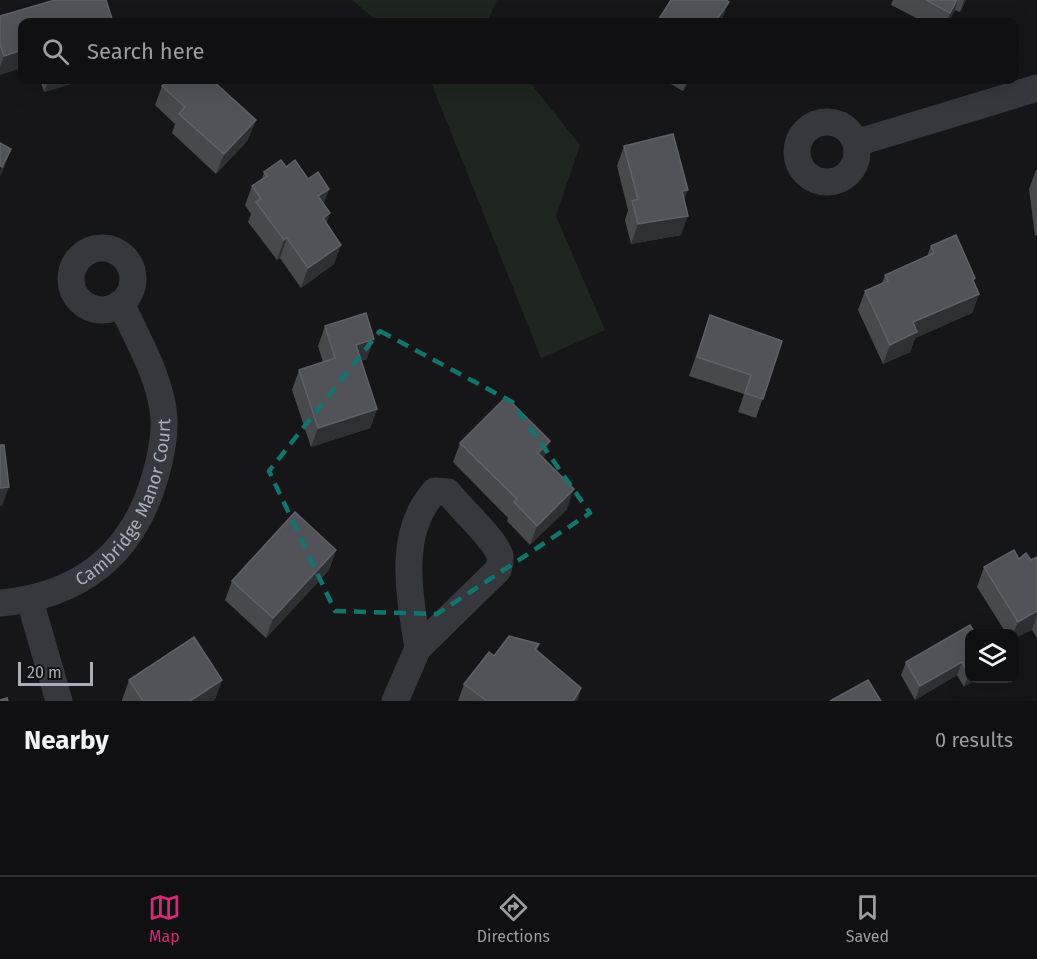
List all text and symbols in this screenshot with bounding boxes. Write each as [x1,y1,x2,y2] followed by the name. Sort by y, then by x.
[18,18,1019,84] search box
[39,35,72,68] icon: search
[87,38,205,65] text: Search here
[71,418,175,591] street label: Cambridge Manor Court
[965,629,1019,683] map controls
[965,629,1019,683] button: layers
[18,659,93,686] scale bar
[27,663,62,682] text: 20 m
[24,725,109,756] text: Nearby
[935,728,1013,752] text: 0 results
[148,891,181,946] tab: Map
[477,891,550,946] tab: Directions
[846,891,889,946] tab: Saved

